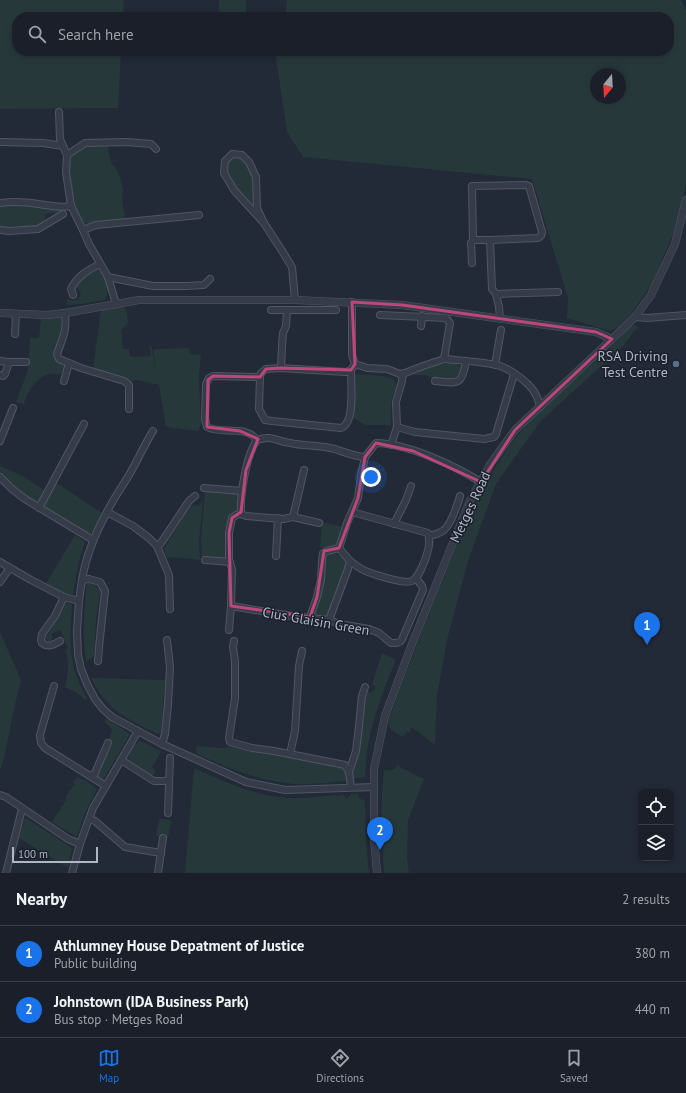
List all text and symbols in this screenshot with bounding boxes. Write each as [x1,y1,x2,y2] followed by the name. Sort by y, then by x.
[12,12,674,56] search box
[26,23,48,45] icon: search
[58,25,134,44] text: Search here
[590,68,626,104] north arrow
[598,347,668,381] place label: RSA Driving Test Centre
[671,359,681,369] marker: RSA Driving Test Centre
[361,467,381,487] your location
[446,468,494,546] street label: Metges Road
[261,603,371,639] street label: Cius Glaisin Green
[634,612,660,645] pin: 1
[638,789,674,861] map controls
[638,789,674,825] button: locate
[367,817,393,850] pin: 2
[638,825,674,861] button: layers
[12,845,98,864] scale bar
[18,847,48,861] text: 100 m
[16,888,67,910] text: Nearby
[622,891,670,908] text: 2 results
[54,936,304,955] text: Athlumney House Depatment of Justice
[25,945,33,962] text: 1
[635,945,670,962] text: 380 m
[54,955,137,972] text: Public building
[54,992,249,1011] text: Johnstown (IDA Business Park)
[25,1001,33,1018] text: 2
[635,1001,670,1018] text: 440 m
[54,1011,183,1028] text: Bus stop · Metges Road
[98,1047,120,1085] tab: Map
[316,1047,364,1085] tab: Directions
[560,1047,588,1085] tab: Saved

